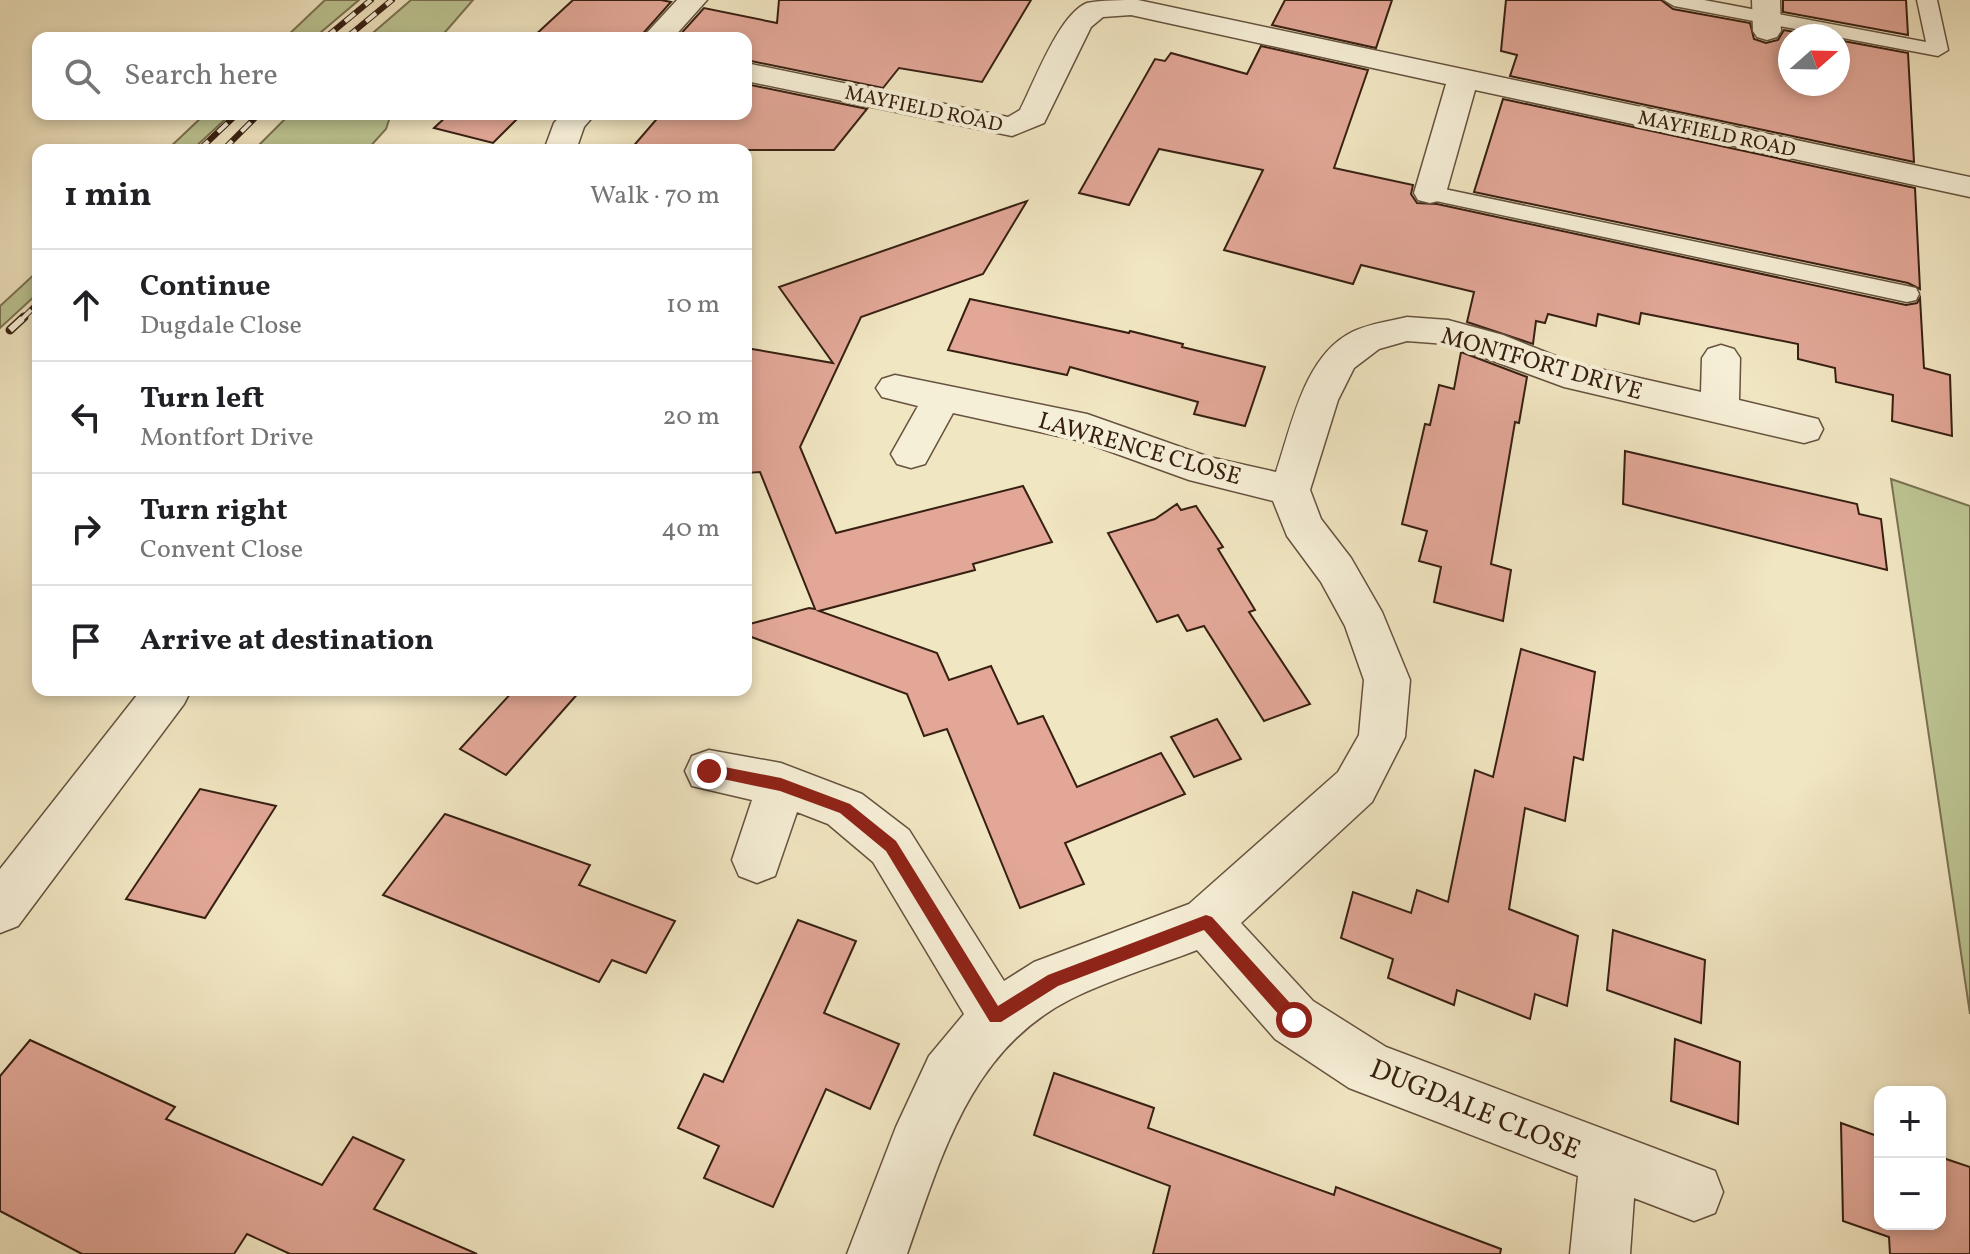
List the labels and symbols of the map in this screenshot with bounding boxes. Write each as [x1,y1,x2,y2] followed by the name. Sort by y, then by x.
[1778,24,1850,96] north arrow
[842,80,1005,140] street label: MAYFIELD ROAD
[1635,105,1798,165] street label: MAYFIELD ROAD
[1437,320,1646,410] street label: MONTFORT DRIVE
[1034,405,1245,495] street label: LAWRENCE CLOSE
[691,753,727,789] route end
[1276,1002,1312,1038] route start
[1364,1050,1586,1170] street label: DUGDALE CLOSE

